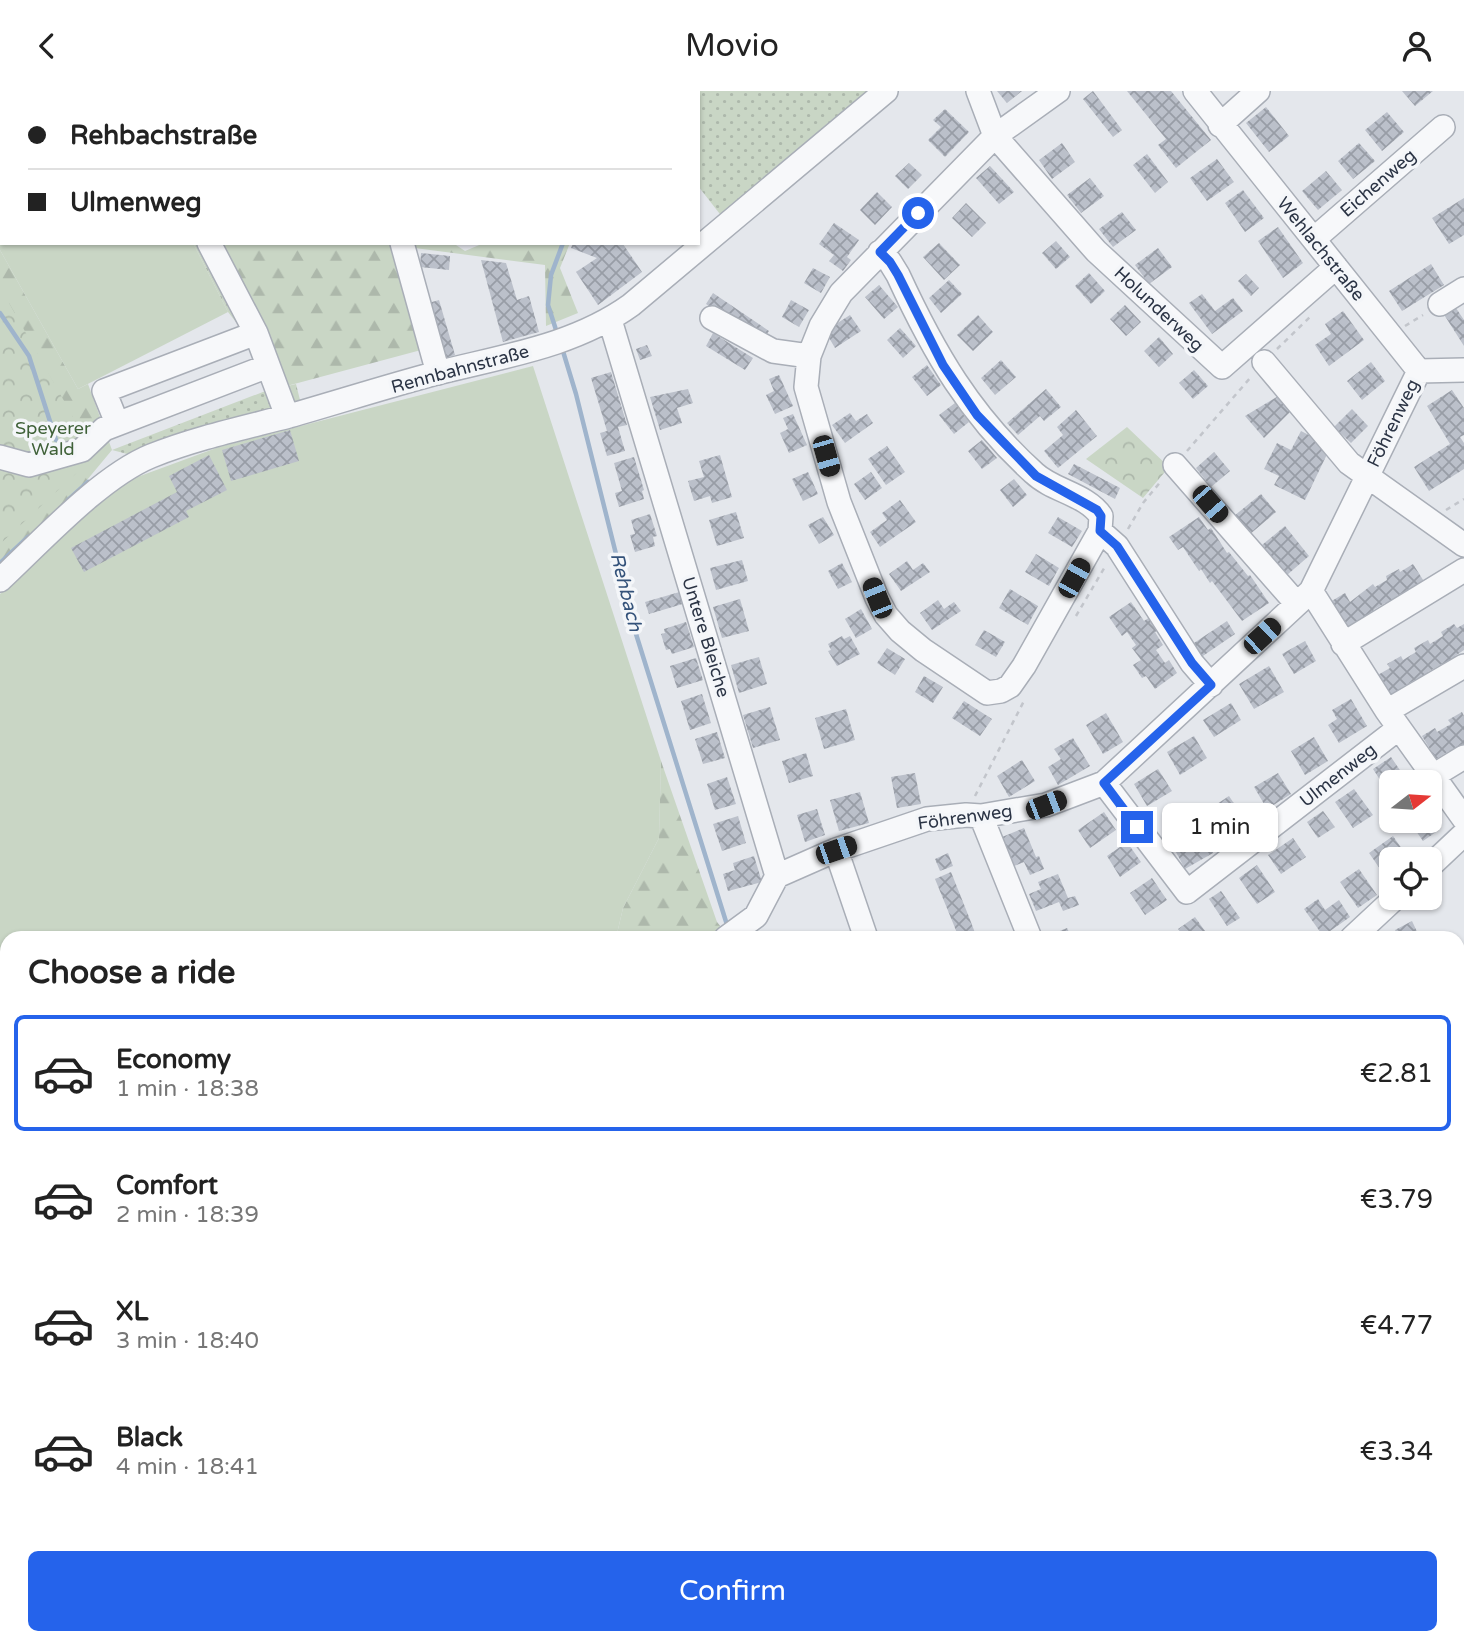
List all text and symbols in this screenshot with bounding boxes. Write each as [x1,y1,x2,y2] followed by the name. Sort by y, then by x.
[28,27,66,65] icon: back
[685,27,779,65] text: Movio
[1398,27,1436,65] icon: person
[70,120,257,151] text: Rehbachstraße
[1336,144,1420,222] street label: Eichenweg
[70,187,202,218] text: Ulmenweg
[1272,193,1370,305] street label: Wehlachstraße
[902,197,934,229] route start
[1110,262,1208,356] street label: Holunderweg
[389,340,531,398] street label: Rennbahnstraße
[1362,375,1424,471] street label: Föhrenweg
[15,417,91,460] park label: Speyerer Wald
[811,433,842,479] car
[1189,481,1232,527] car
[606,550,646,634] water label: Rehbach
[1055,555,1094,601] car
[677,574,735,700] street label: Untere Bleiche
[860,575,895,621] car
[1240,614,1285,658] car
[1295,738,1381,812] street label: Ulmenweg
[1379,770,1442,833] north arrow
[1379,770,1442,910] map controls
[1023,788,1070,822] car
[916,799,1014,835] street label: Föhrenweg
[1162,803,1277,851] callout: 1 min
[1121,811,1153,843] route end
[1189,813,1251,841] text: 1 min
[813,833,860,867] car
[1379,847,1442,910] button: locate
[28,954,235,992] text: Choose a ride
[32,1042,95,1105] icon: car
[116,1044,231,1075] text: Economy
[1360,1058,1433,1089] text: €2.81
[116,1075,259,1103] text: 1 min · 18:38
[32,1168,95,1231] icon: car
[116,1170,218,1201] text: Comfort
[1360,1184,1433,1215] text: €3.79
[116,1201,259,1229] text: 2 min · 18:39
[32,1294,95,1357] icon: car
[116,1296,148,1327] text: XL
[1360,1310,1433,1341] text: €4.77
[116,1327,259,1355] text: 3 min · 18:40
[32,1420,95,1483] icon: car
[116,1422,183,1453] text: Black
[1360,1436,1433,1467] text: €3.34
[116,1453,259,1481] text: 4 min · 18:41
[28,1551,1437,1631] button: Confirm

